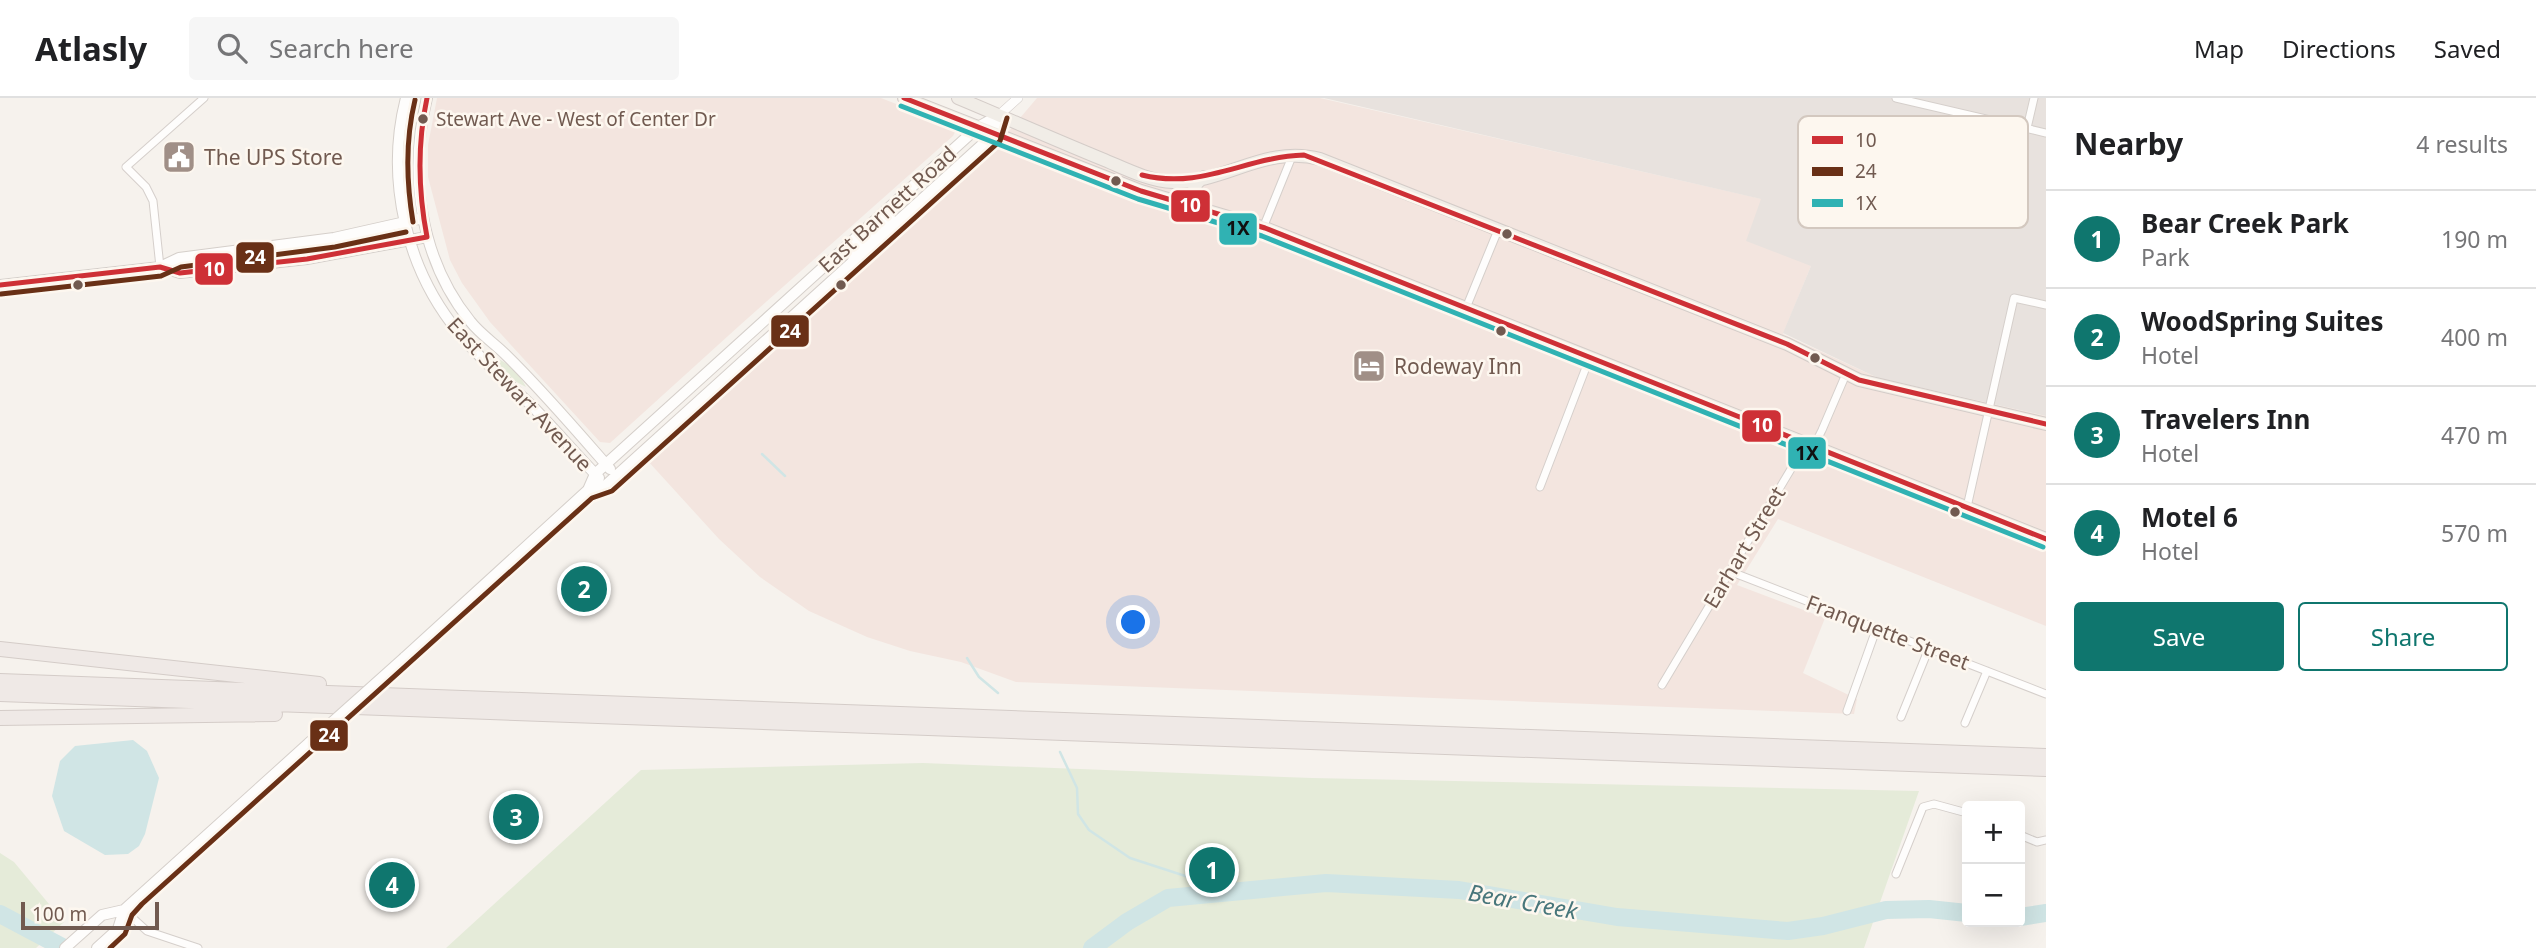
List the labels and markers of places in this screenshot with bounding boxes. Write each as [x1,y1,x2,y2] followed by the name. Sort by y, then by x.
[436,106,716,132] place label: Stewart Ave - West of Center Dr
[416,112,430,126] marker: Stewart Ave - West of Center Dr
[160,138,198,176] public building icon: The UPS Store
[204,143,343,171] place label: The UPS Store
[1109,174,1123,188] unlabelled marker
[1500,227,1514,241] unlabelled marker
[71,278,85,292] unlabelled marker
[834,278,848,292] unlabelled marker
[1494,324,1508,338] unlabelled marker
[1350,347,1388,385] hotel icon: Rodeway Inn
[1808,351,1822,365] unlabelled marker
[1394,352,1522,380] place label: Rodeway Inn
[1948,505,1962,519] unlabelled marker
[561,563,607,615] pin: 2
[493,791,539,843] pin: 3
[1189,844,1235,896] pin: 1
[369,859,415,911] pin: 4

